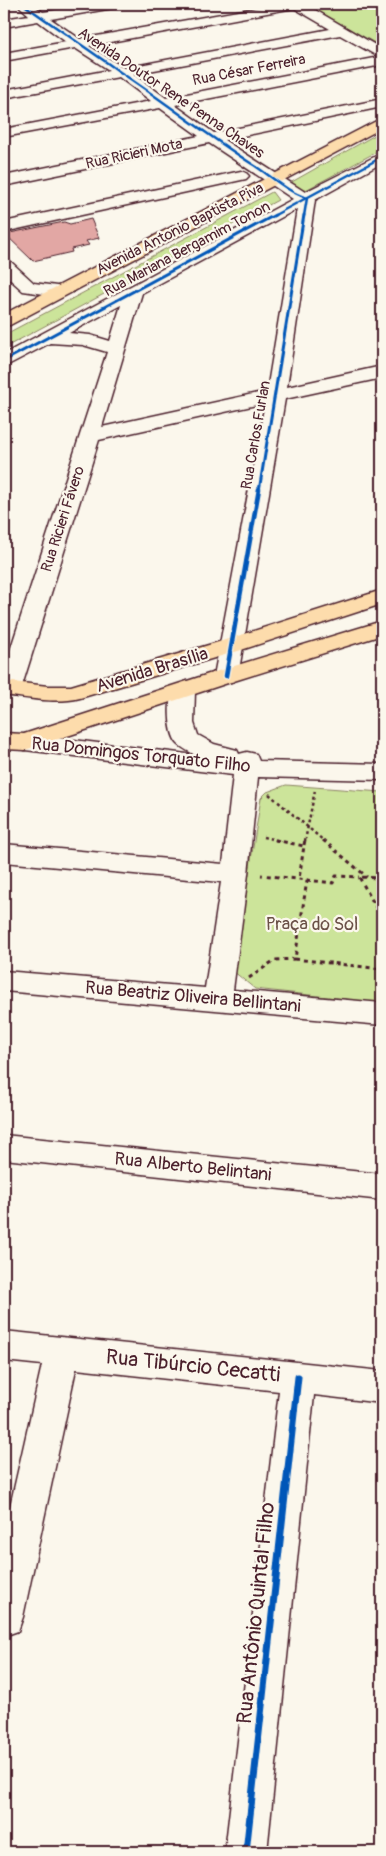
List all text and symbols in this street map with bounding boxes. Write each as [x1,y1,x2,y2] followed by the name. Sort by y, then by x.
[74,23,268,163] street label: Avenida Doutor Rene Penna Chaves
[191,50,307,90] street label: Rua César Ferreira
[84,134,184,174] street label: Rua Ricieri Mota
[93,178,267,280] street label: Avenida Antonio Baptista Piva
[100,197,274,301] street label: Rua Mariana Bergamim Tonon
[237,379,275,491] street label: Rua Carlos Furlan
[37,464,89,574] street label: Rua Ricieri Fávero
[93,642,211,698] street label: Avenida Brasília
[30,732,252,778] street label: Rua Domingos Torquato Filho
[266,913,358,936] park label: Praça do Sol
[84,976,302,1018] street label: Rua Beatriz Oliveira Bellintani
[113,1147,273,1187] street label: Rua Alberto Belintani
[104,1343,282,1389] street label: Rua Tibúrcio Cecatti
[231,1501,281,1725] street label: Rua Antônio Quintal Filho

